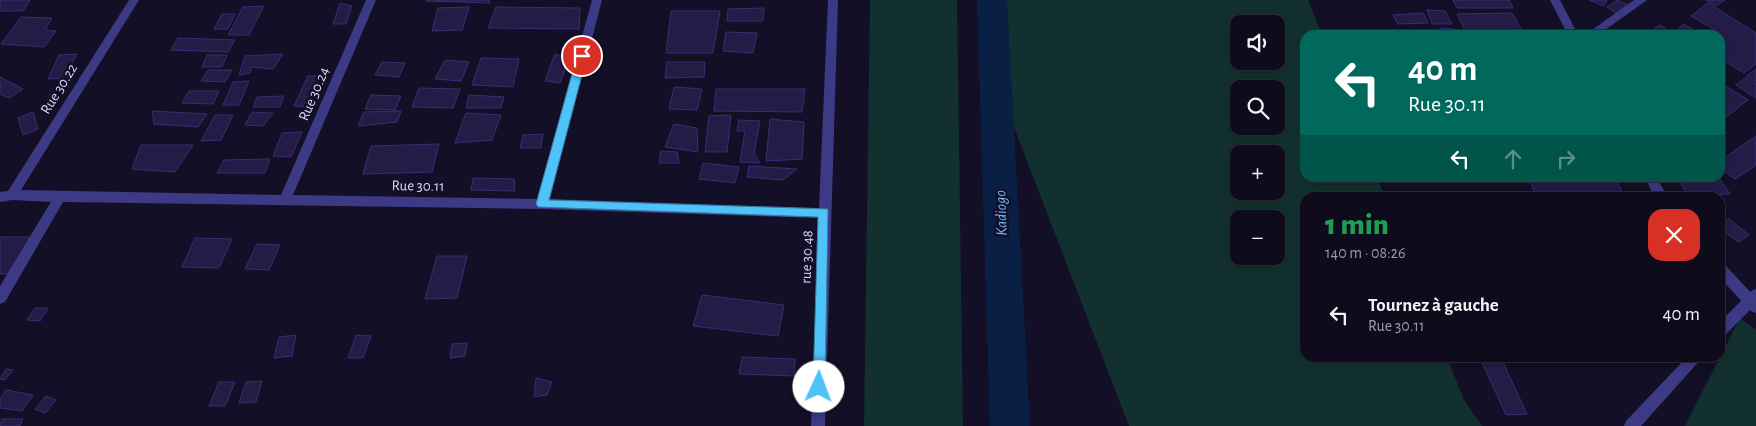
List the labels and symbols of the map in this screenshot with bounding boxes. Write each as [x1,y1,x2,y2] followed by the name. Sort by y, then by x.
[561,35,603,77] pin
[38,61,80,117] street label: Rue 30.22
[296,65,332,123] street label: Rue 30.24
[391,178,445,194] street label: Rue 30.11
[992,189,1010,236] water label: Kadiogo
[799,230,815,284] street label: rue 30.48
[792,360,844,412] position arrow

